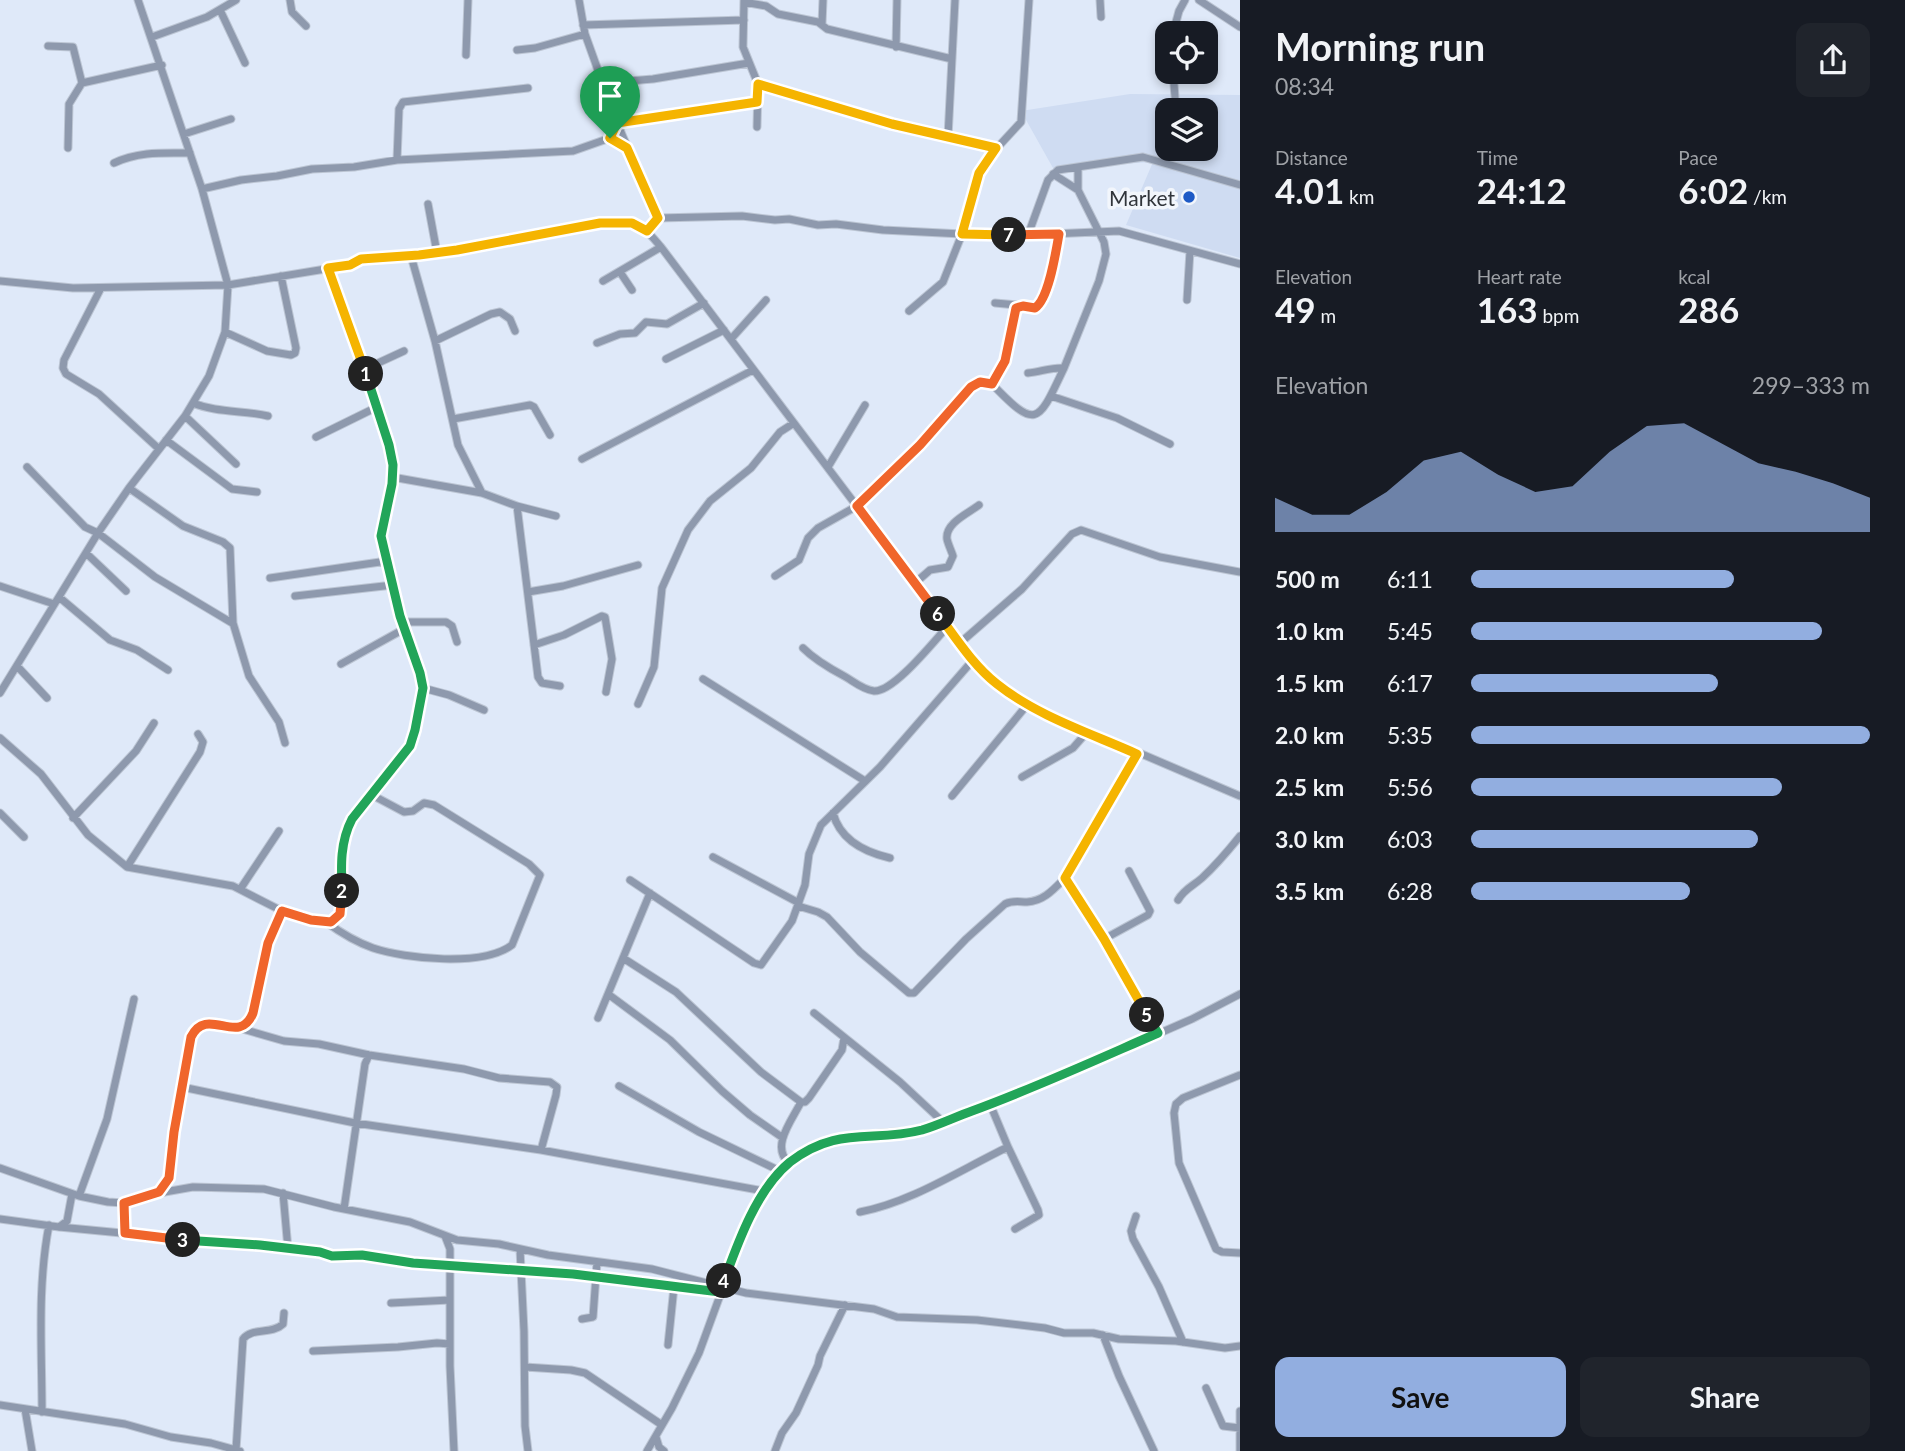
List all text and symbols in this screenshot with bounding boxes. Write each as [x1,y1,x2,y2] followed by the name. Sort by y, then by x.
[1155,21,1218,161] map controls
[1155,21,1218,84] button: locate
[1275,23,1485,69] text: Morning run
[1796,23,1870,97] button: share
[580,66,640,138] pin
[1275,72,1334,100] text: 08:34
[591,77,629,115] icon: arrive
[1155,98,1218,161] button: layers
[1275,146,1348,169] text: Distance
[1477,146,1518,169] text: Time
[1678,146,1718,169] text: Pace
[1275,169,1344,211] text: 4.01
[1477,169,1567,211] text: 24:12
[1678,169,1748,211] text: 6:02
[1109,185,1175,210] place label: Market
[1344,185,1374,208] text: km
[1748,185,1787,208] text: /km
[1181,189,1197,205] marker: Market
[992,218,1026,252] pin: 7
[1003,223,1014,246] text: 7
[1275,265,1352,288] text: Elevation
[1477,265,1562,288] text: Heart rate
[1678,265,1710,288] text: kcal
[1275,288,1316,330] text: 49
[1477,288,1538,330] text: 163
[1678,288,1739,330] text: 286
[1316,304,1336,327] text: m
[1538,304,1579,327] text: bpm
[348,356,384,392] pin: 1
[360,362,371,385] text: 1
[1275,371,1368,399] text: Elevation
[1752,371,1870,399] text: 299–333 m
[1275,565,1340,593] text: 500 m
[1387,565,1433,593] text: 6:11
[920,596,956,632] pin: 6
[932,602,943,625] text: 6
[1275,617,1344,645] text: 1.0 km
[1387,617,1433,645] text: 5:45
[1275,669,1344,697] text: 1.5 km
[1387,669,1433,697] text: 6:17
[1275,721,1344,749] text: 2.0 km
[1387,721,1433,749] text: 5:35
[1275,773,1344,801] text: 2.5 km
[1387,773,1433,801] text: 5:56
[1275,825,1344,853] text: 3.0 km
[1387,825,1433,853] text: 6:03
[324,874,360,908] pin: 2
[1275,877,1344,905] text: 3.5 km
[1387,877,1433,905] text: 6:28
[336,879,347,902] text: 2
[1130,998,1164,1032] pin: 5
[1141,1003,1152,1026] text: 5
[166,1222,200,1258] pin: 3
[177,1228,188,1251] text: 3
[706,1264,742,1298] pin: 4
[718,1269,729,1292] text: 4
[1275,1357,1566,1437] button: Save
[1580,1357,1870,1437] button: Share

